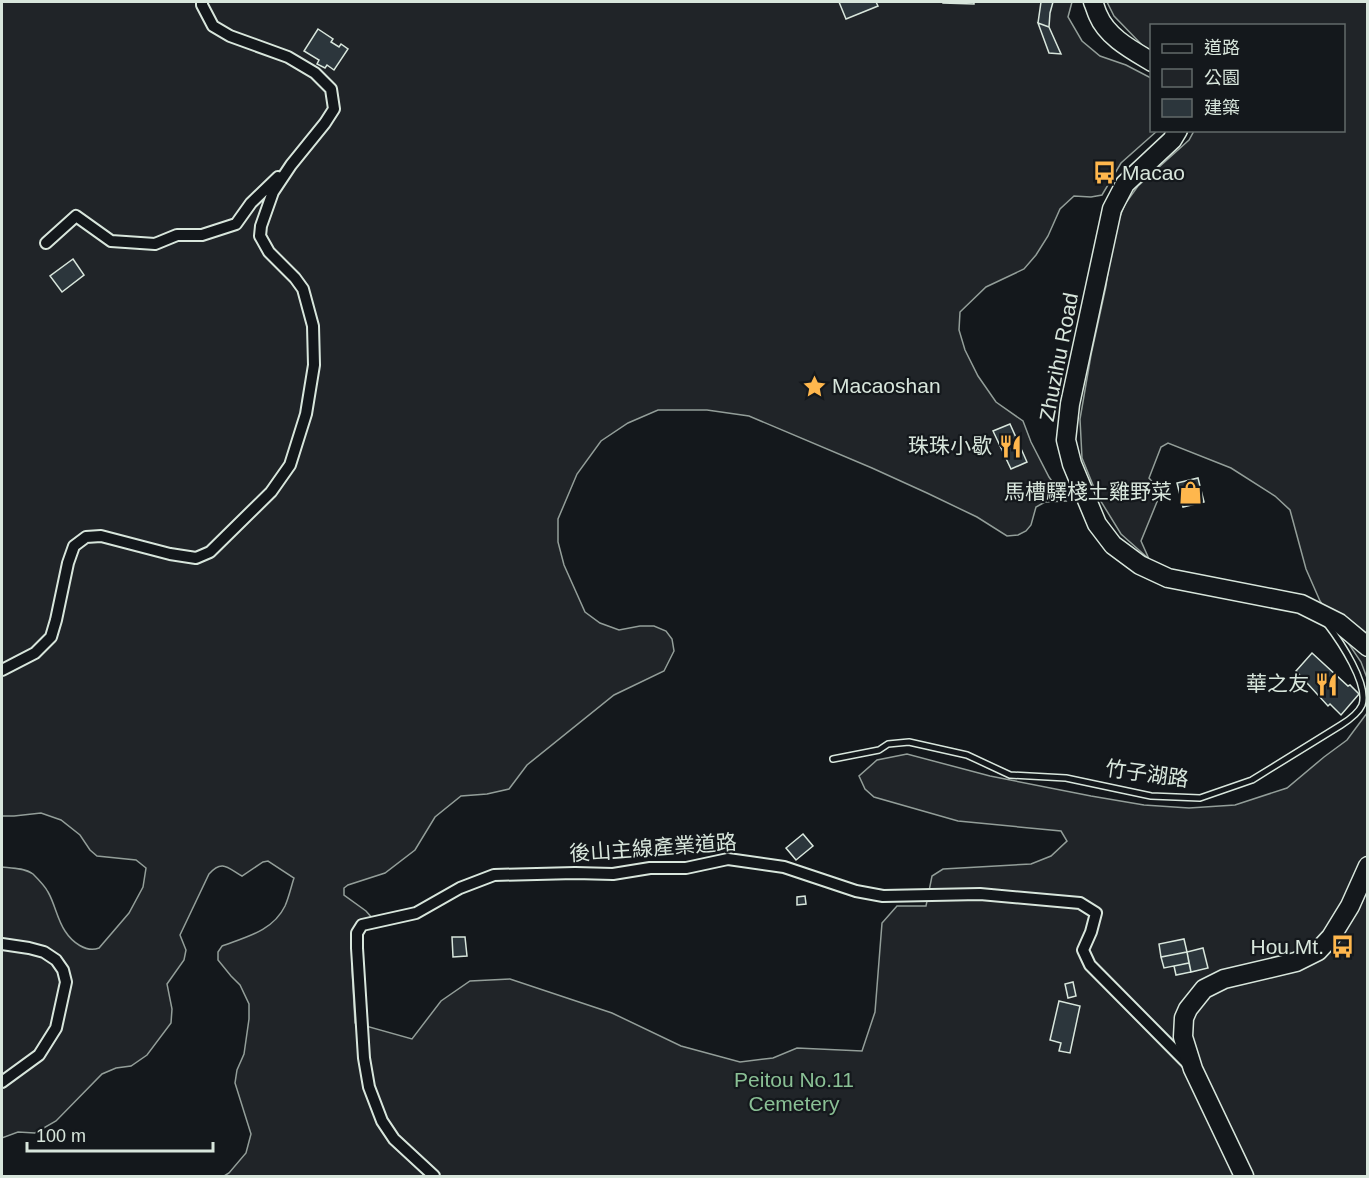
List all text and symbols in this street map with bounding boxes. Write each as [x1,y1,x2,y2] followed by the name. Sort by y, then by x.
[1150,24,1345,132] legend
[1204,38,1240,58] text: 道路
[1204,68,1240,88] text: 公園
[1204,98,1240,118] text: 建築
[1091,160,1117,186] bus stop icon: Macao
[1122,161,1185,184] place label: Macao
[1035,291,1082,423] street label: Zhuzihu Road
[801,373,827,399] place icon: Macaoshan
[832,374,941,397] place label: Macaoshan
[997,433,1023,459] restaurant icon: 珠珠小歇
[908,434,992,457] place label: 珠珠小歇
[1177,479,1203,505] shop icon: 馬槽驛棧土雞野菜
[1004,480,1172,503] place label: 馬槽驛棧土雞野菜
[1314,671,1340,697] restaurant icon: 華之友
[1246,672,1309,695] place label: 華之友
[1104,756,1190,791] street label: 竹子湖路
[568,830,738,865] street label: 後山主線產業道路
[1329,934,1355,960] bus stop icon: Hou Mt.
[1250,935,1324,958] place label: Hou Mt.
[734,1068,854,1115] park label: Peitou No.11 Cemetery
[27,1115,213,1153] scale bar
[36,1126,86,1146] text: 100 m

